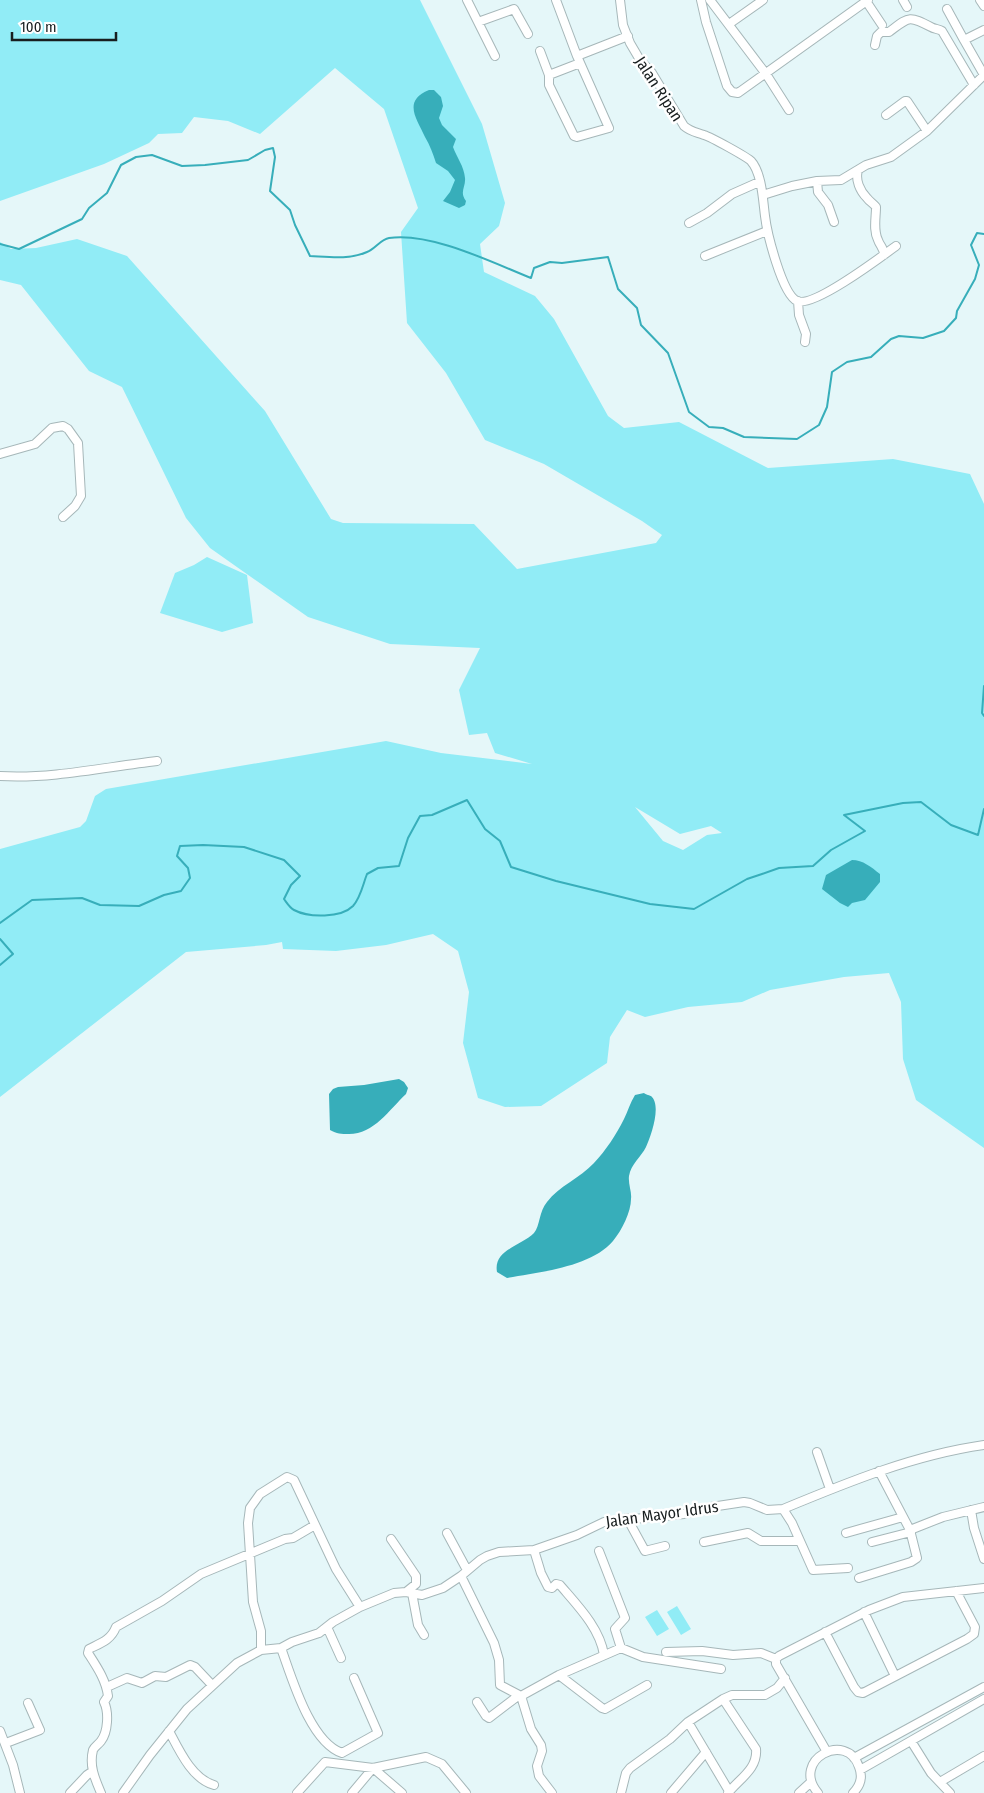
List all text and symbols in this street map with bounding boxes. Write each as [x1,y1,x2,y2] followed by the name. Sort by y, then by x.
[12,10,116,42] scale bar
[20,18,57,36] text: 100 m
[631,53,687,125] street label: Jalan Ripan
[604,1497,720,1531] street label: Jalan Mayor Idrus

